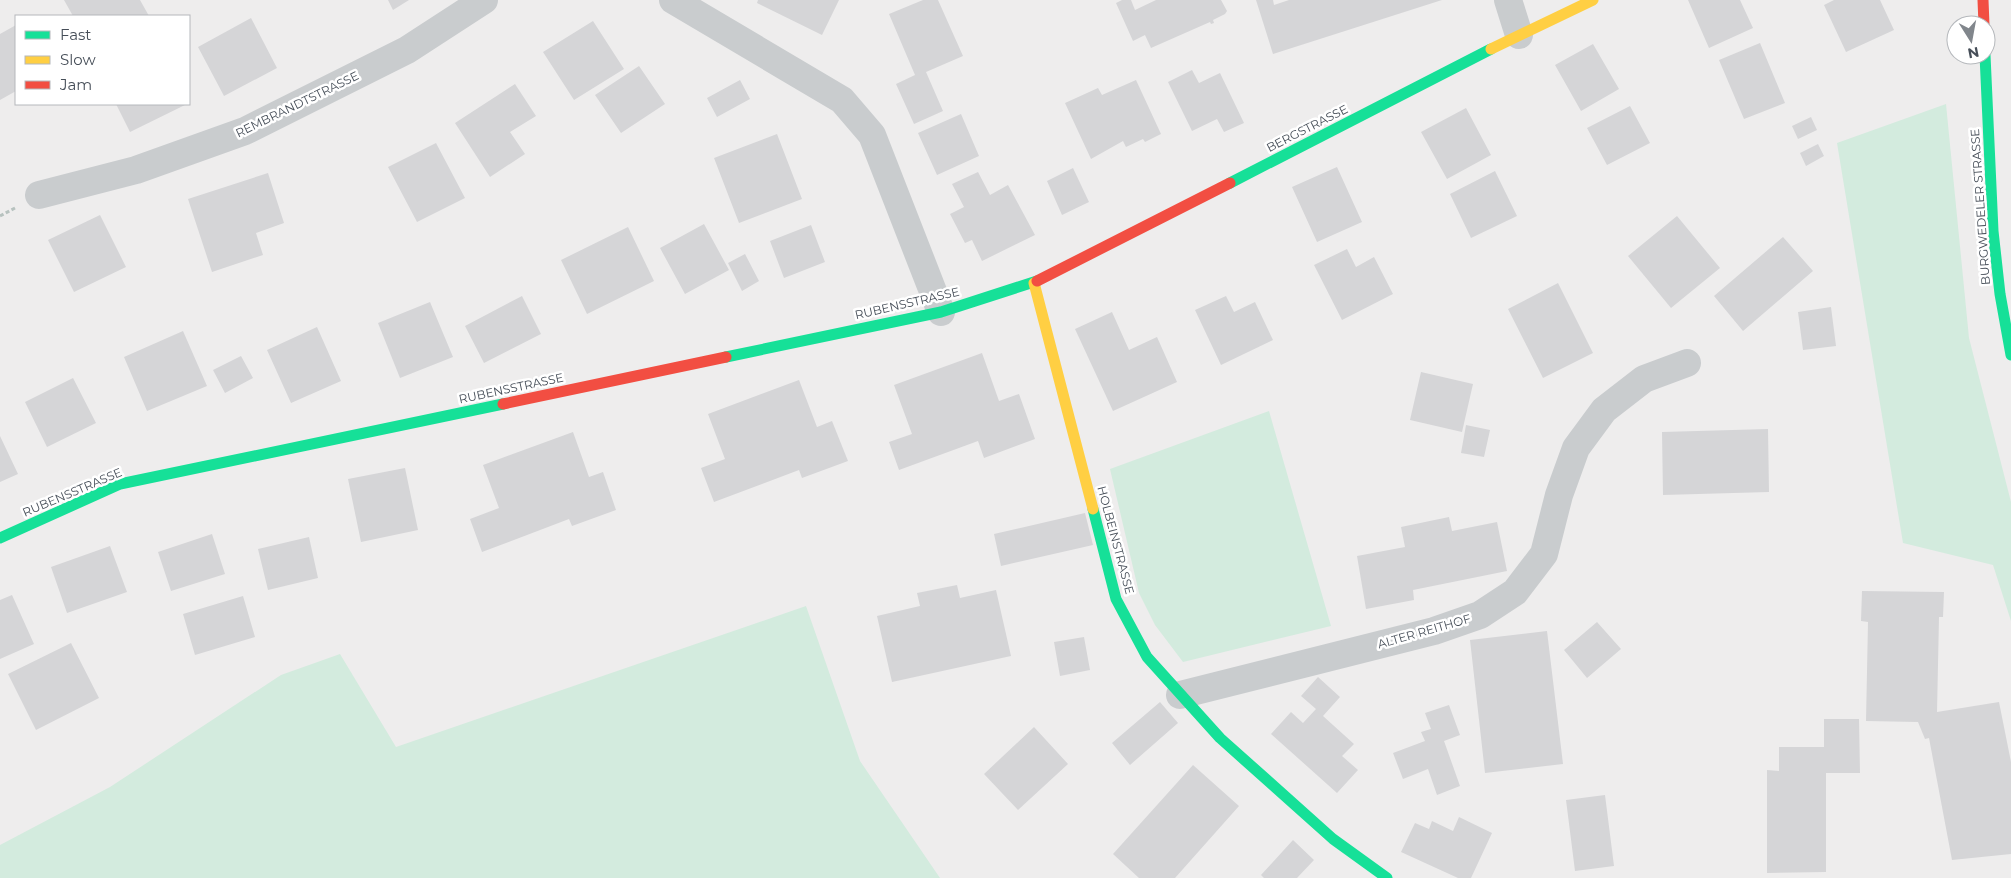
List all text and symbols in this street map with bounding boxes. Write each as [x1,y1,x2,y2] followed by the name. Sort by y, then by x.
[15,15,190,105] legend
[1946,15,1996,65] north arrow
[60,25,91,44] text: Fast
[1966,43,1981,63] text: N
[60,50,96,69] text: Slow
[233,68,361,140] street label: REMBRANDTSTRASSE
[59,75,92,94] text: Jam
[1264,101,1350,155] street label: BERGSTRASSE
[1967,128,1993,286] street label: BURGWEDELER STRASSE
[853,284,961,322] street label: RUBENSSTRASSE
[457,370,565,406] street label: RUBENSSTRASSE
[20,464,124,520] street label: RUBENSSTRASSE
[1094,484,1138,596] street label: HOLBEINSTRASSE
[1376,610,1473,651] street label: ALTER REITHOF

